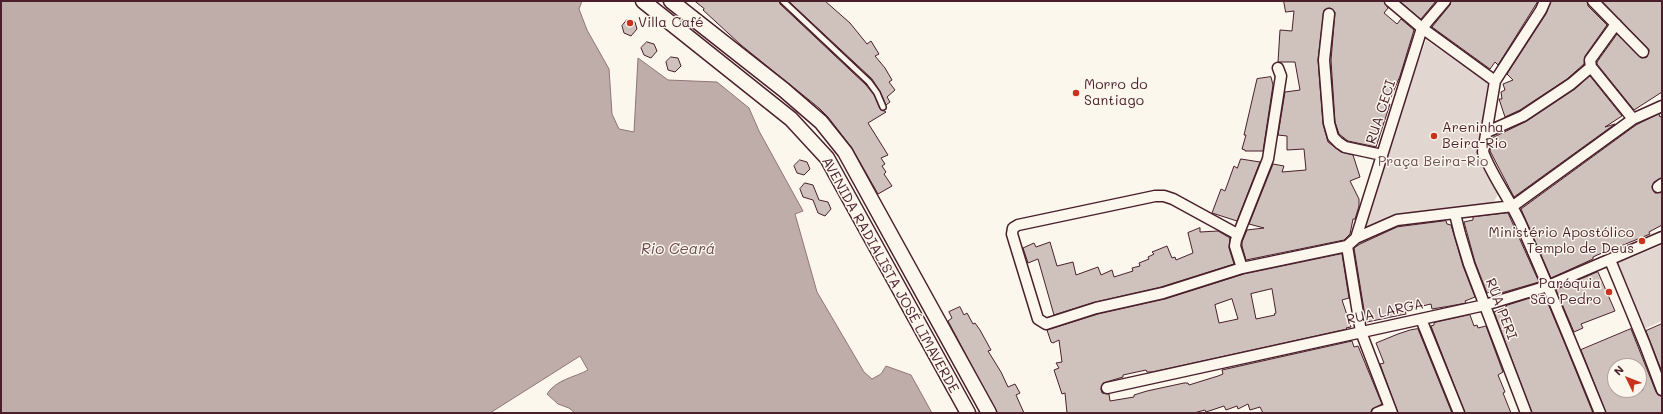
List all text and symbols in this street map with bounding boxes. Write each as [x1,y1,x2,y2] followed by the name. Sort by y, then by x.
[638,15,704,31] place label: Villa Café
[625,18,635,28] marker: Villa Café
[1084,77,1147,110] place label: Morro do Santiago
[1363,78,1399,146] street label: RUA CECI
[1071,88,1081,98] marker: Morro do Santiago
[1442,120,1507,152] place label: Areninha Beira-Rio
[1429,131,1439,141] marker: Areninha Beira-Rio
[818,154,962,396] street label: AVENIDA RADIALISTA JOSÉ LIMAVERDE
[1378,154,1488,170] park label: Praça Beira-Rio
[1489,225,1634,258] place label: Ministério Apostólico Templo de Deus
[1637,236,1647,246] marker: Ministério Apostólico Templo de Deus
[641,240,715,258] water label: Rio Ceará
[1482,276,1520,342] street label: RUA PERI
[1530,276,1601,308] place label: Paróquia São Pedro
[1604,287,1614,297] marker: Paróquia São Pedro
[1345,296,1425,328] street label: RUA LARGA
[1607,358,1647,398] north arrow
[1610,362,1627,378] text: N

